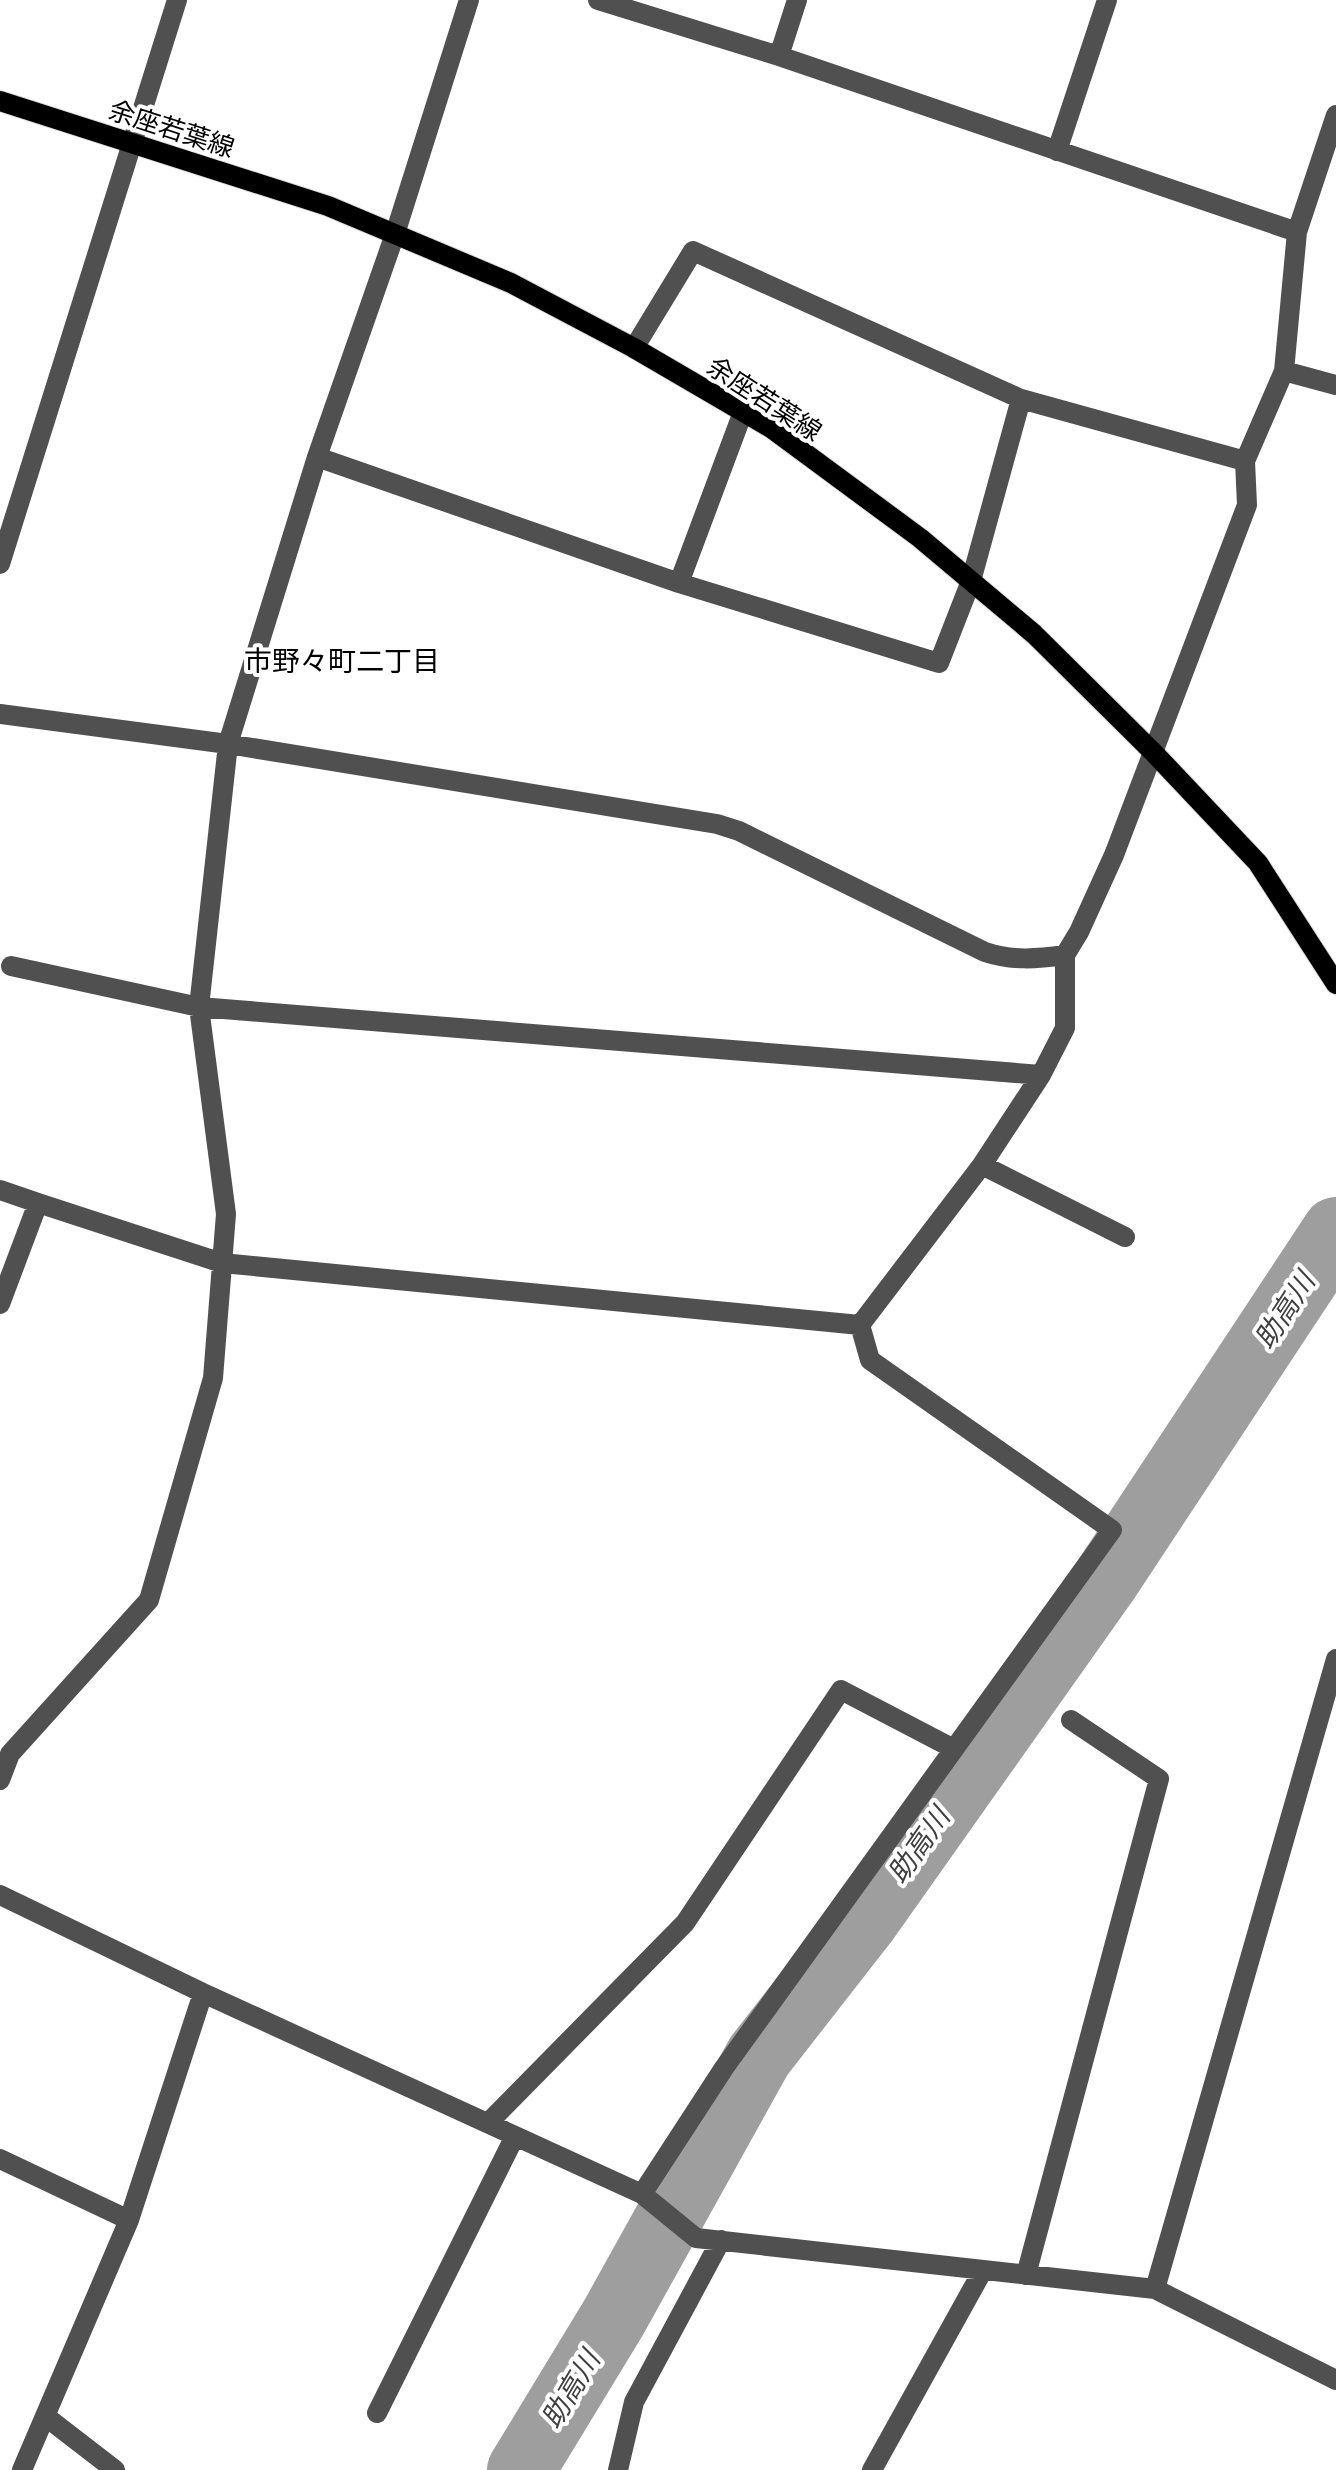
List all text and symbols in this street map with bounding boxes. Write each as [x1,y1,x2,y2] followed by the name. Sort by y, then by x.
[105,92,239,164] street label: 余座若葉線
[701,348,829,448] street label: 余座若葉線
[244,642,440,679] district label: 市野々町二丁目
[1246,1262,1324,1355] water label: 助高川
[879,1798,959,1890] water label: 助高川
[533,2341,609,2435] water label: 助高川

